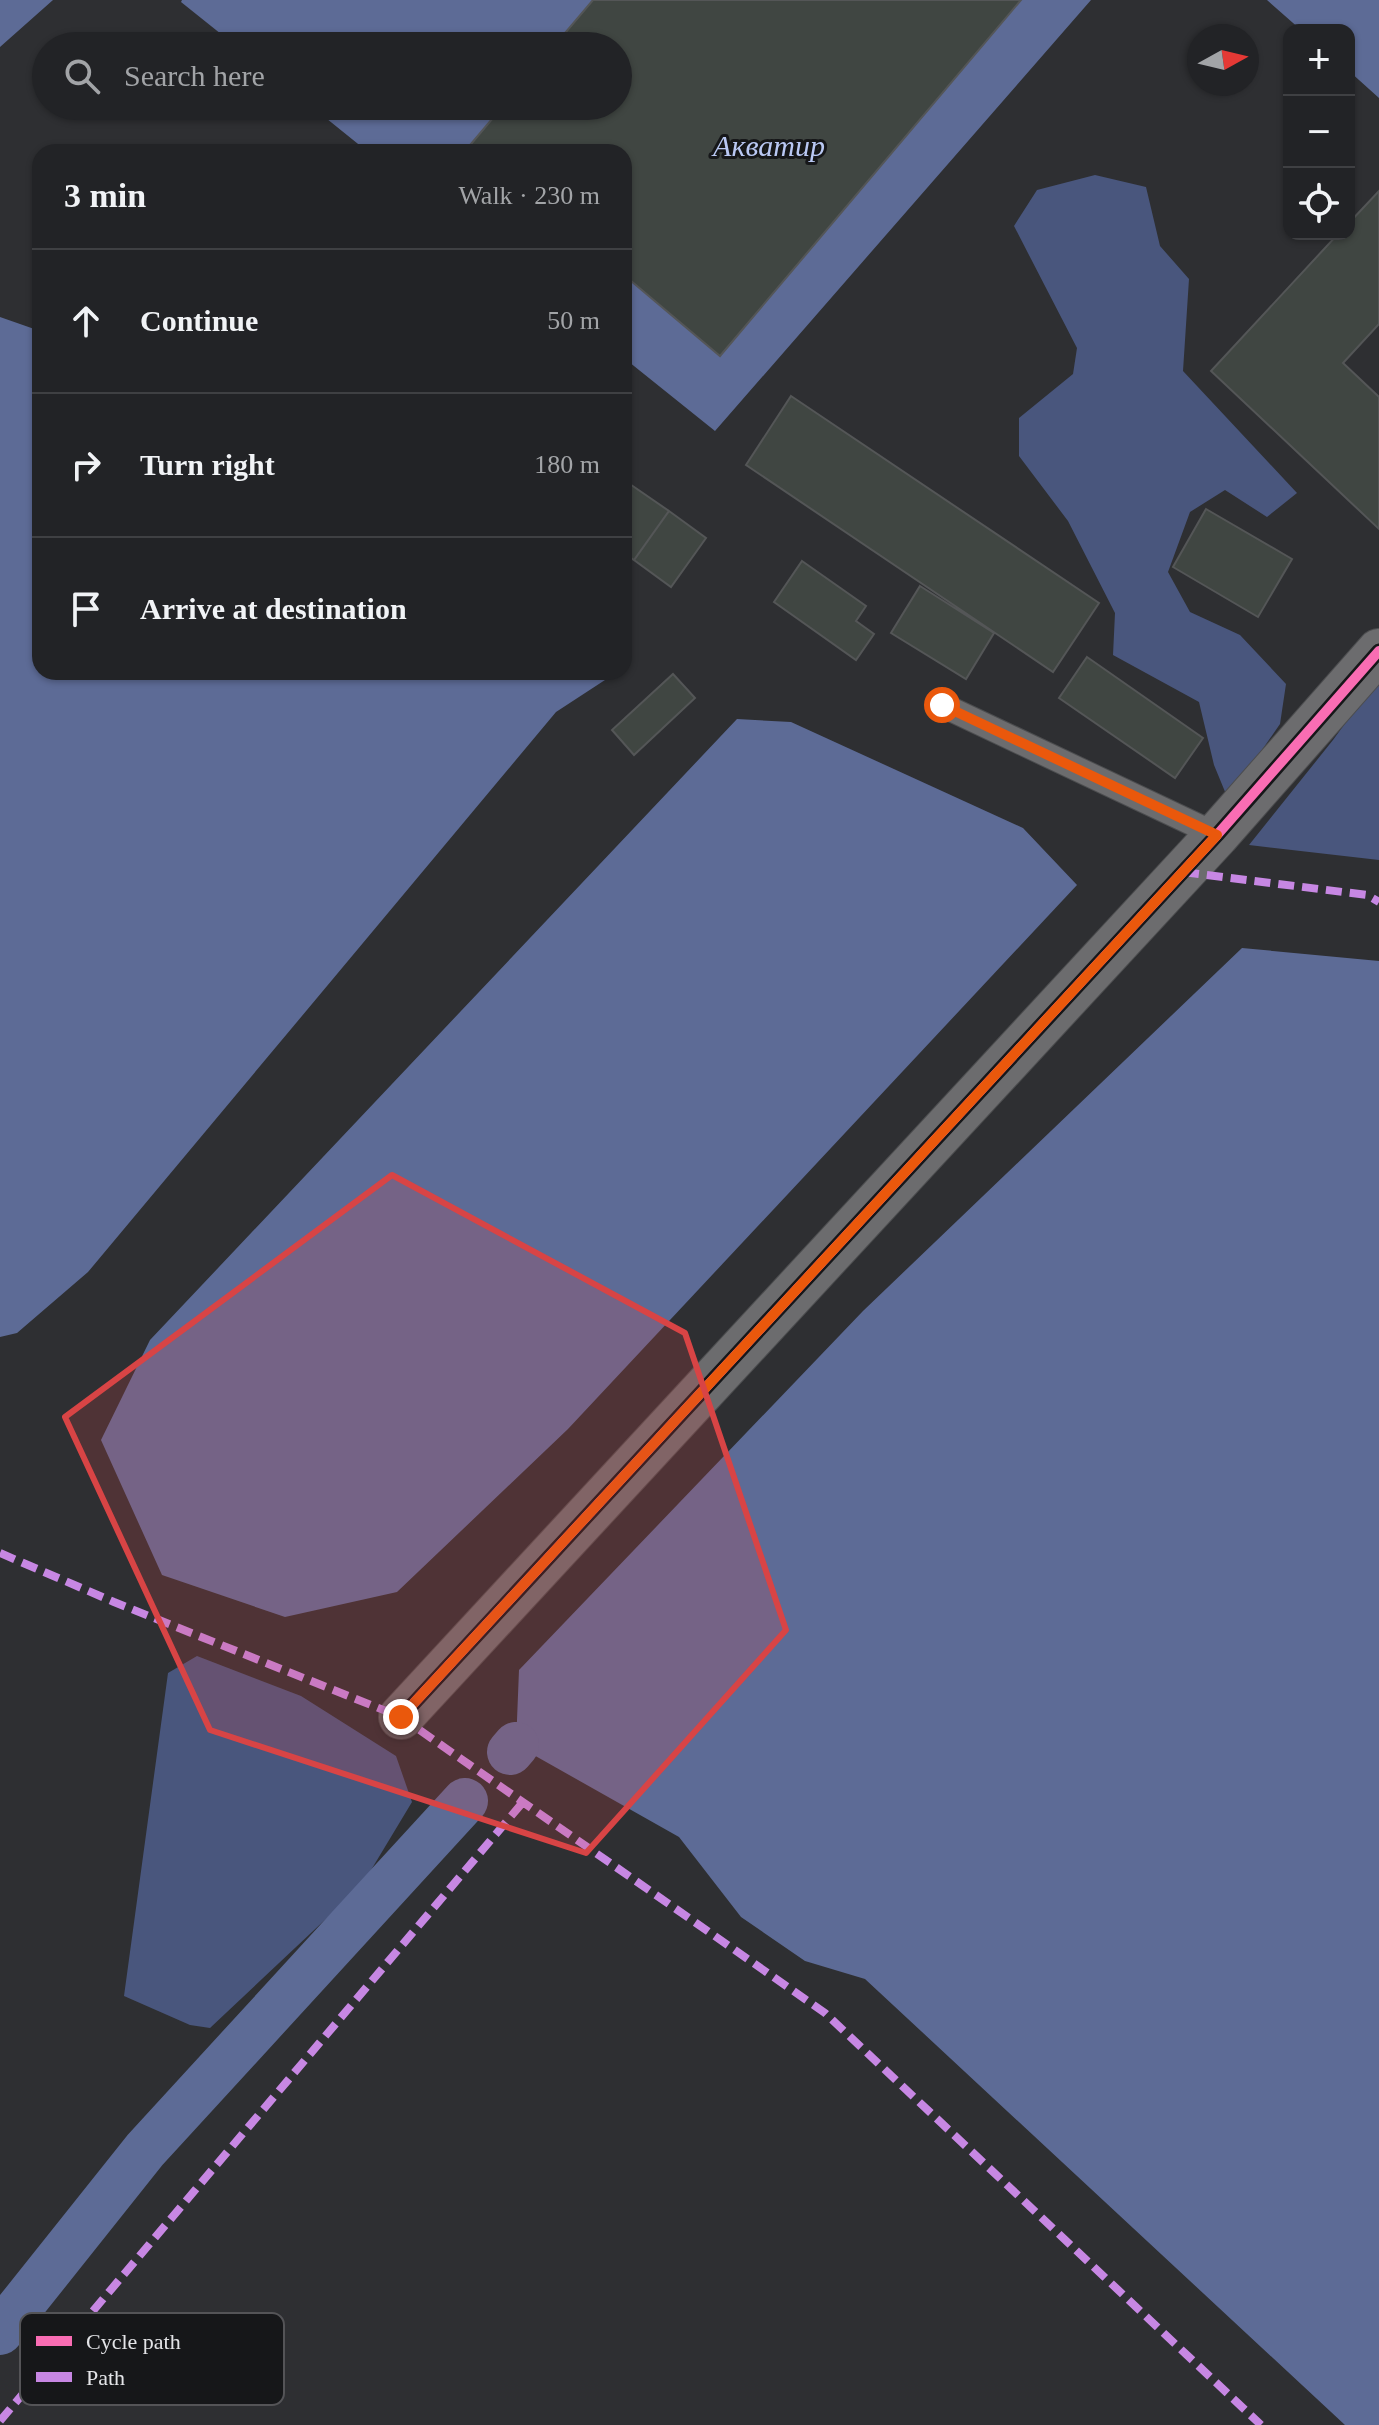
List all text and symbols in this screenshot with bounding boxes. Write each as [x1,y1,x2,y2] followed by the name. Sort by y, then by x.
[1187,24,1259,96] north arrow
[1283,24,1355,240] map controls
[1283,24,1355,96] button: +
[32,32,632,120] search box
[60,54,104,98] icon: search
[124,59,265,92] text: Search here
[1283,96,1355,168] button: −
[711,129,825,162] water label: Акватир
[1283,168,1355,240] button: locate
[64,177,146,214] text: 3 min
[458,181,600,210] text: Walk · 230 m
[64,299,108,343] icon: ahead
[140,304,258,337] text: Continue
[547,306,600,335] text: 50 m
[64,443,108,487] icon: right
[140,448,275,481] text: Turn right
[534,450,600,479] text: 180 m
[64,587,108,631] icon: arrive
[140,592,407,625] text: Arrive at destination
[924,687,960,723] route start
[383,1699,419,1735] route end
[20,2313,284,2405] legend
[86,2329,181,2354] text: Cycle path
[86,2365,125,2390] text: Path

